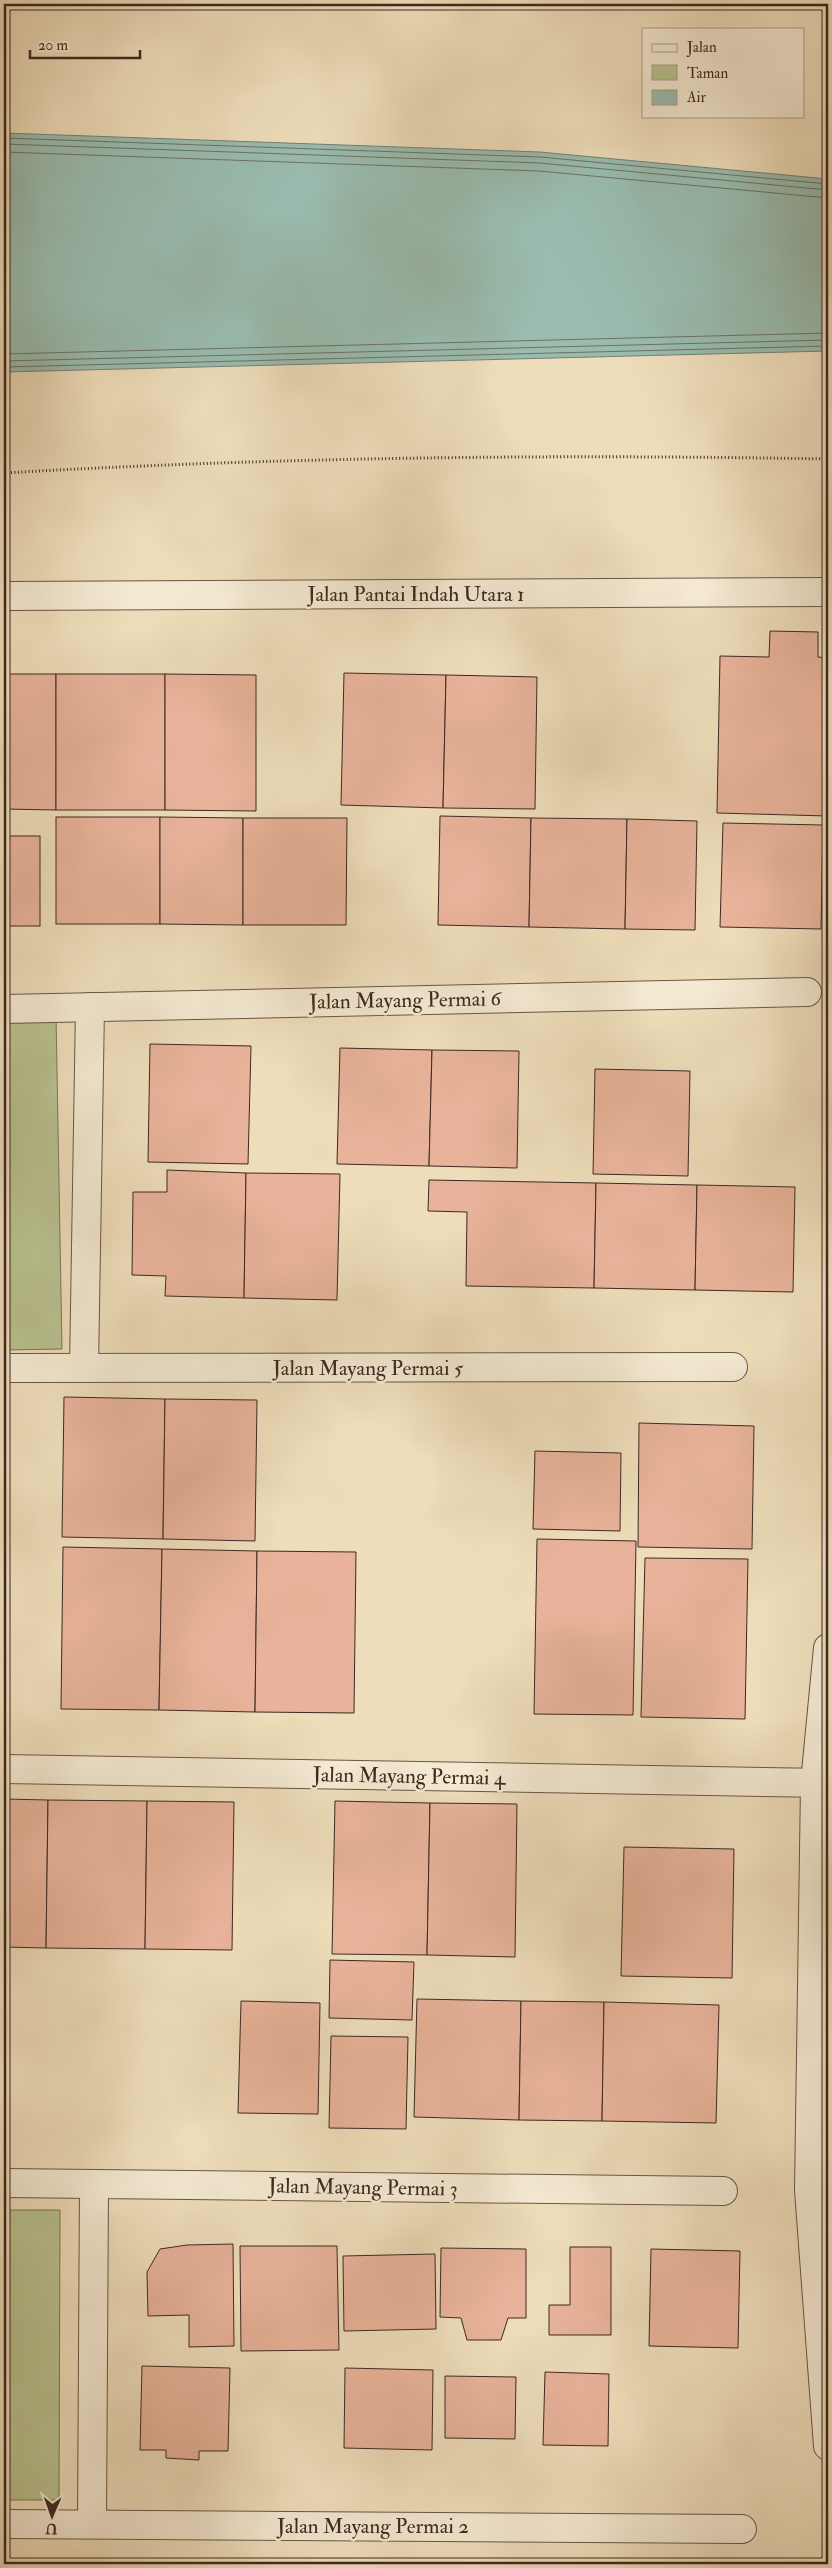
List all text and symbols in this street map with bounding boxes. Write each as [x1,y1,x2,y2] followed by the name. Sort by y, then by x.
[30,28,140,60] scale bar
[642,28,804,118] legend
[38,36,68,55] text: 20 m
[686,38,717,58] text: Jalan
[687,64,728,83] text: Taman
[686,88,707,107] text: Air
[306,581,525,608] street label: Jalan Pantai Indah Utara 1
[308,985,503,1016] street label: Jalan Mayang Permai 6
[272,1355,464,1382] street label: Jalan Mayang Permai 5
[311,1761,507,1792] street label: Jalan Mayang Permai 4
[267,2172,458,2203] street label: Jalan Mayang Permai 3
[28,2490,78,2540] north arrow
[276,2513,469,2540] street label: Jalan Mayang Permai 2
[45,2520,58,2537] text: U

